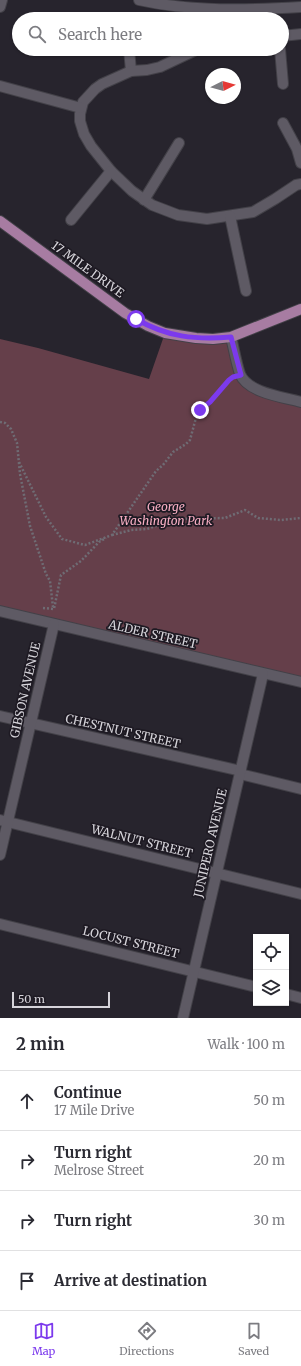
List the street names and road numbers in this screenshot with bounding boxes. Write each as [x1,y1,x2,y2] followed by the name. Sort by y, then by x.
[49,238,128,301] street label: 17 MILE DRIVE
[106,616,199,652] street label: ALDER STREET
[7,640,43,739] street label: GIBSON AVENUE
[64,710,183,752] street label: CHESTNUT STREET
[190,787,230,900] street label: JUNIPERO AVENUE
[89,821,195,861] street label: WALNUT STREET
[81,923,181,961] street label: LOCUST STREET

